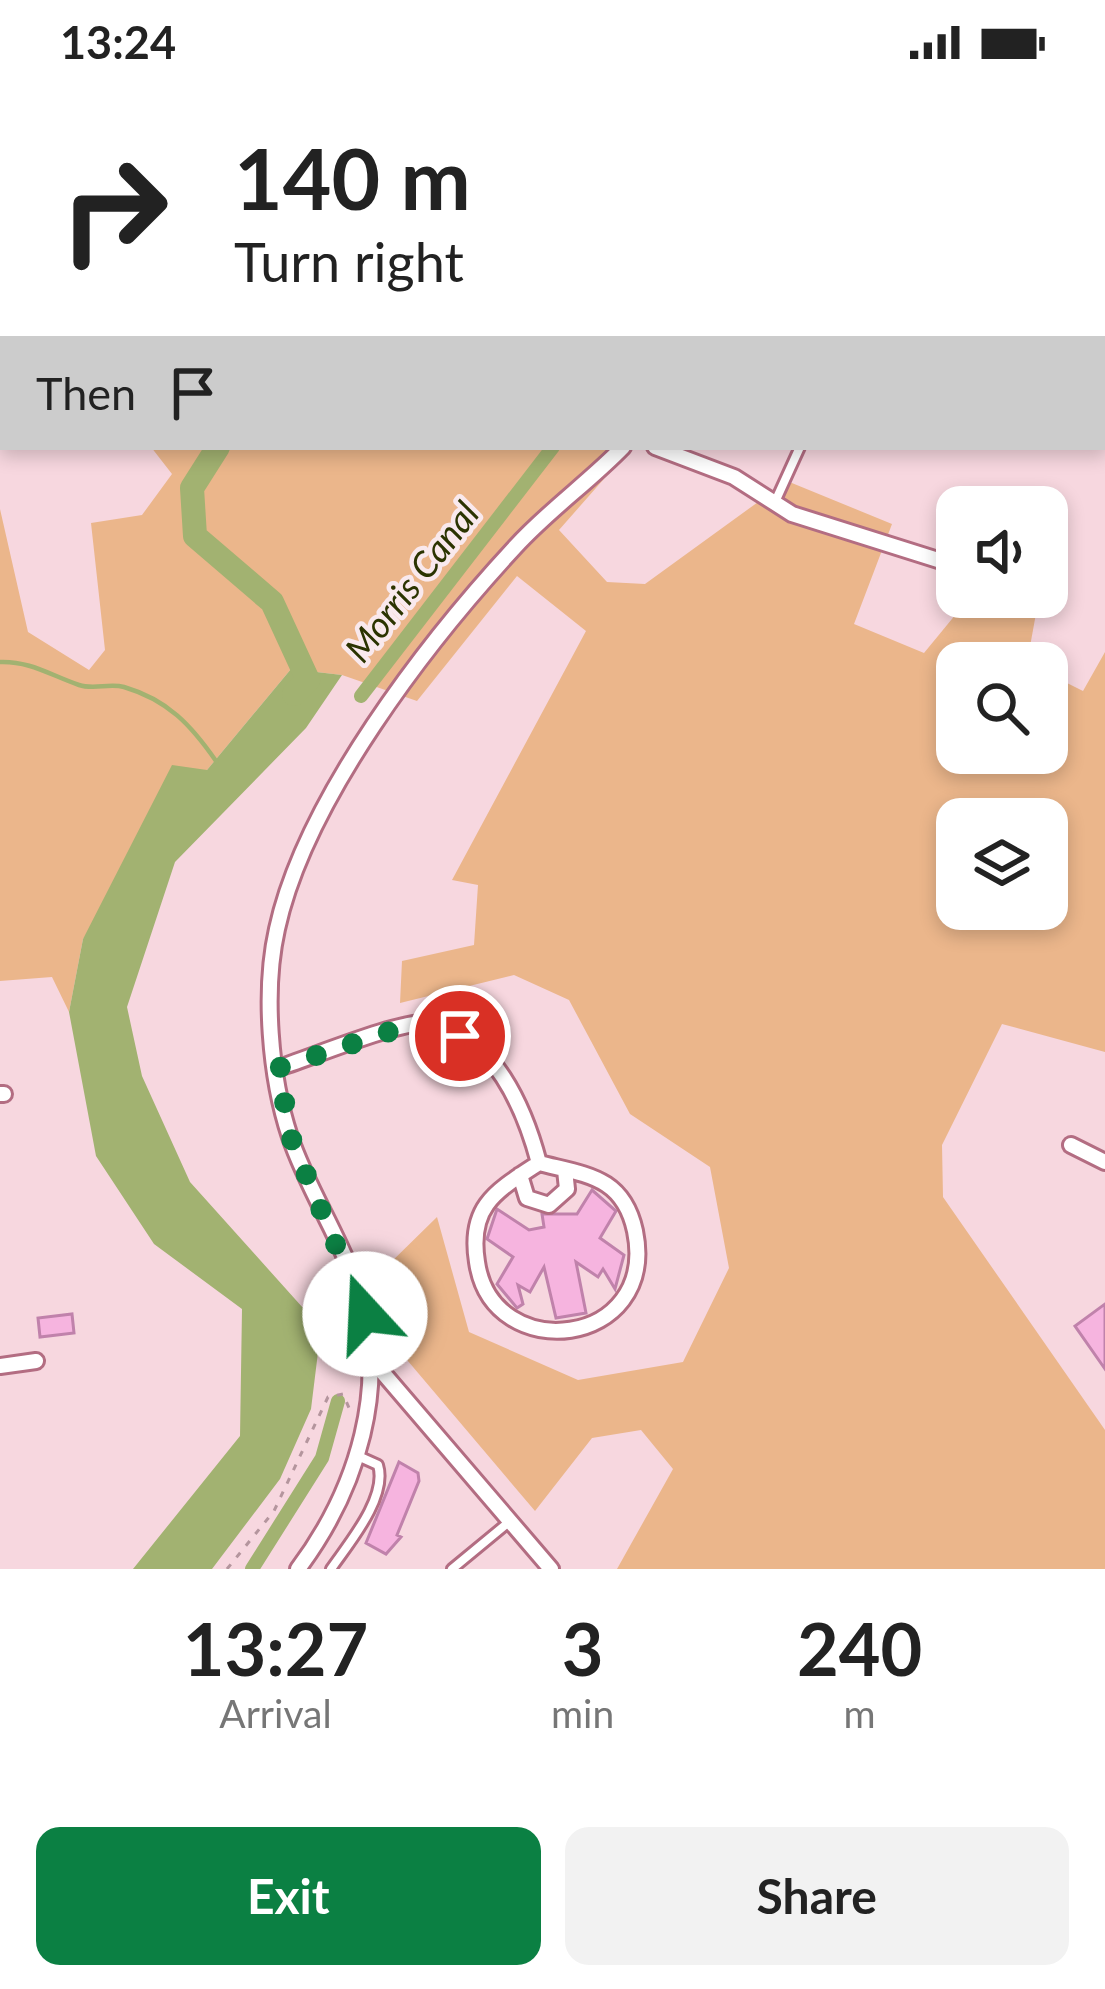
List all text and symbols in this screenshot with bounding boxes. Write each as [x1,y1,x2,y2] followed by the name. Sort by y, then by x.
[60,15,176,69] text: 13:24
[234,127,471,228] text: 140 m
[36,132,192,288] icon: right
[234,229,464,294] text: Turn right
[160,360,226,426] icon: arrive
[36,366,136,420] text: Then
[936,486,1068,930] map controls
[936,486,1068,618] button: sound
[335,492,487,670] water label: Morris Canal
[936,642,1068,774] button: search
[936,798,1068,930] button: layers
[409,985,511,1087] pin
[427,1003,493,1069] icon: arrive
[302,1251,428,1377] position arrow
[183,1605,368,1691] text: 13:27
[562,1605,604,1691] text: 3
[797,1605,922,1691] text: 240
[219,1690,332,1736] text: Arrival
[551,1690,614,1736] text: min
[844,1690,876,1736] text: m
[36,1827,541,1965] button: Exit
[565,1827,1069,1965] button: Share

